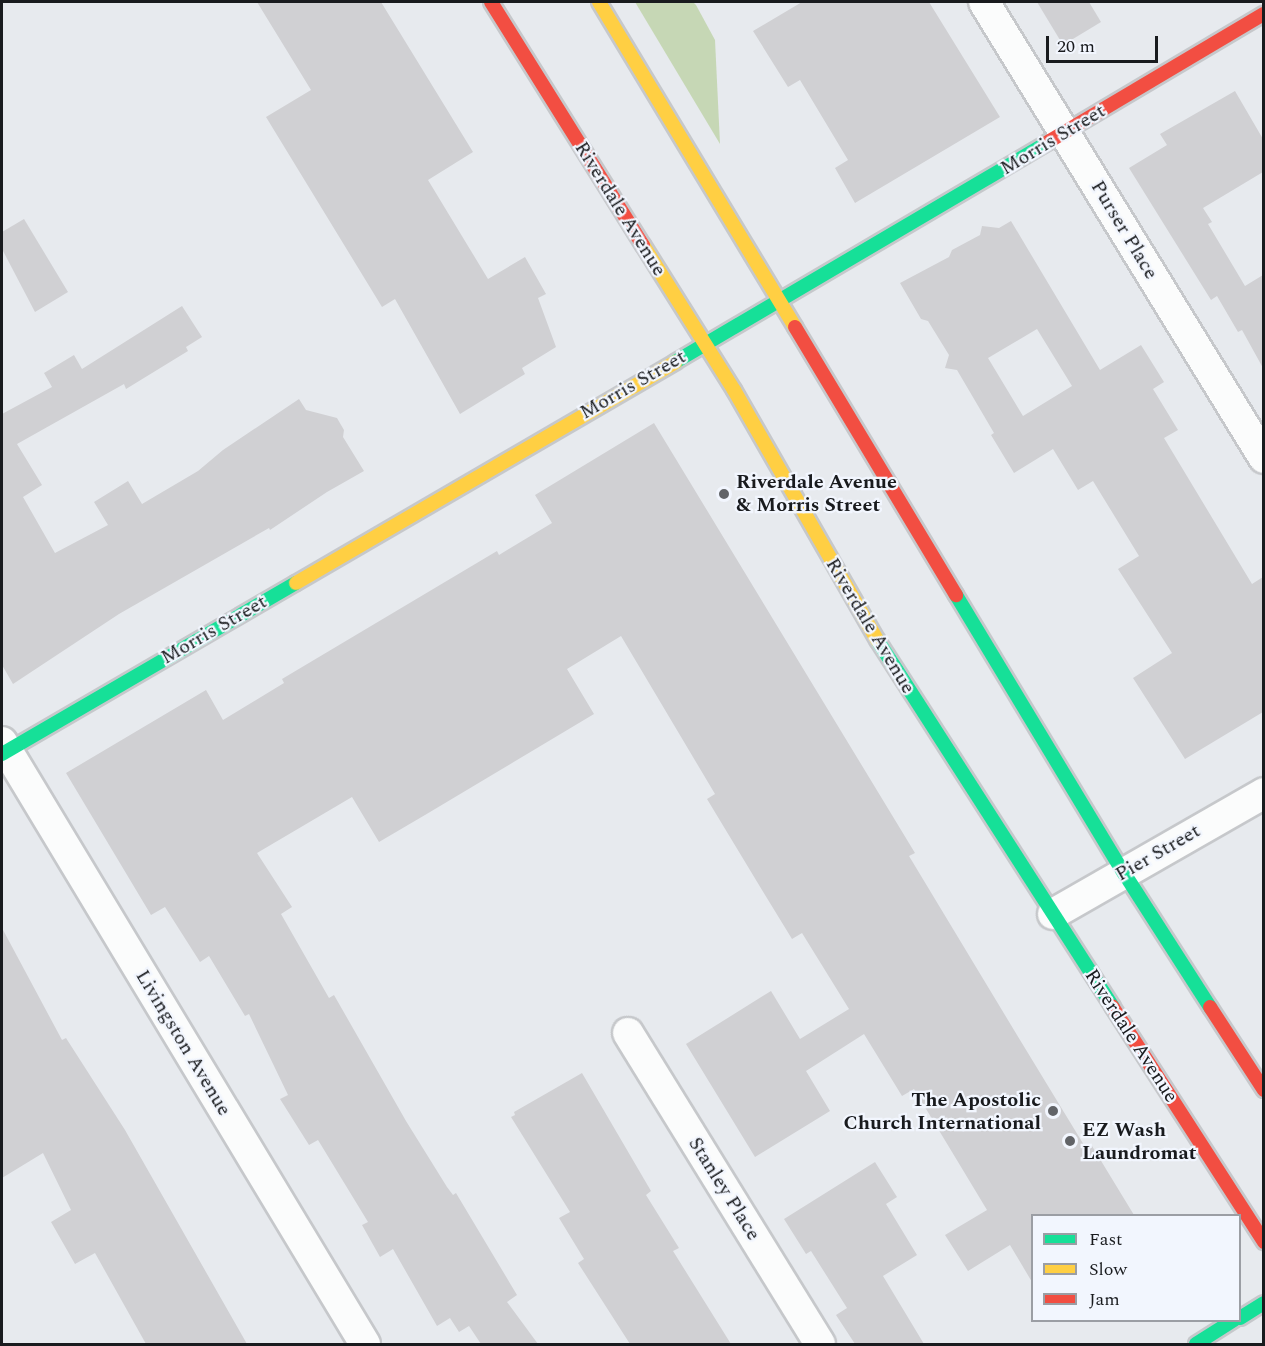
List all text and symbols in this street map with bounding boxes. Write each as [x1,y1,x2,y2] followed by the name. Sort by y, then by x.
[1049,24,1162,62] scale bar
[1057,33,1095,60] text: 20 m
[996,99,1110,181] street label: Morris Street
[569,137,671,281] street label: Riverdale Avenue
[1085,176,1163,284] street label: Purser Place
[576,345,690,425] street label: Morris Street
[736,470,897,517] place label: Riverdale Avenue & Morris Street
[717,487,731,501] marker: Riverdale Avenue & Morris Street
[820,554,920,698] street label: Riverdale Avenue
[157,590,271,670] street label: Morris Street
[1111,819,1205,887] street label: Pier Street
[1079,965,1183,1107] street label: Riverdale Avenue
[130,966,236,1120] street label: Livingston Avenue
[844,1088,1041,1135] place label: The Apostolic Church International
[1046,1104,1060,1118] marker: The Apostolic Church International
[1082,1118,1197,1165] place label: EZ Wash Laundromat
[683,1133,765,1245] street label: Stanley Place
[1063,1134,1077,1148] marker: EZ Wash Laundromat
[1031,1214,1241,1322] legend
[1089,1226,1122,1253] text: Fast
[1089,1256,1127,1283] text: Slow
[1089,1286,1120,1313] text: Jam

